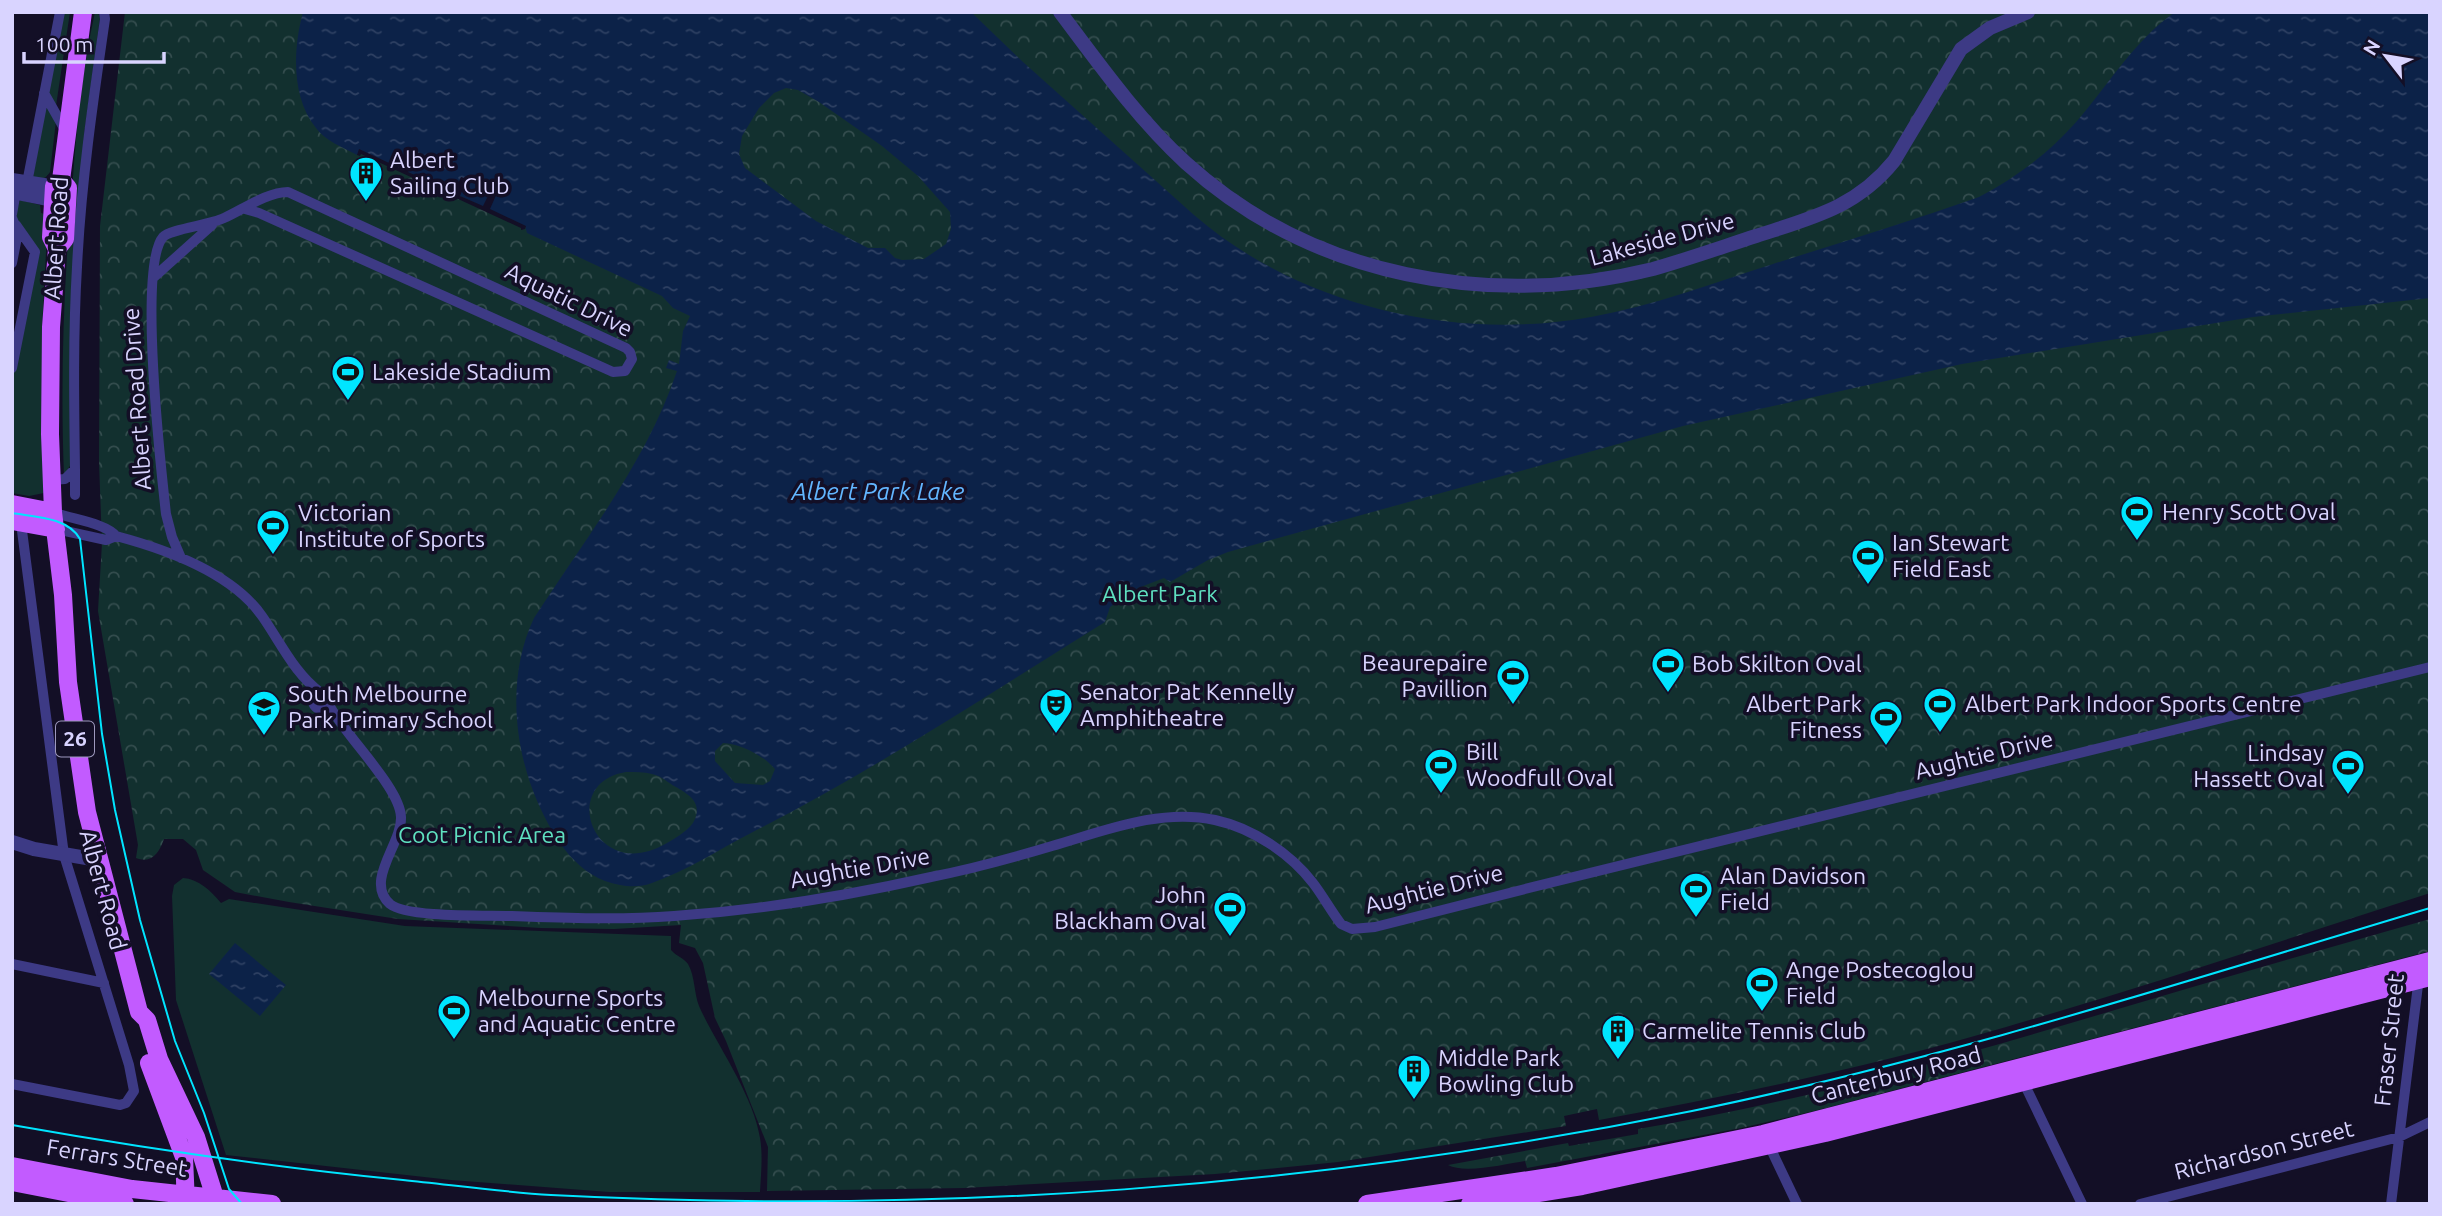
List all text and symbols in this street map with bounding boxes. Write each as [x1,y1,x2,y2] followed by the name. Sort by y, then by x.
[24,21,164,65] scale bar
[2351,21,2421,91] north arrow
[35,32,93,56] text: 100 m
[2358,35,2385,59] text: N
[390,147,509,198] place label: Albert Sailing Club
[347,154,385,203] building icon: Albert Sailing Club
[39,176,72,300] street label: Albert Road
[1587,207,1737,270] street label: Lakeside Drive
[502,258,637,341] street label: Aquatic Drive
[118,307,155,491] street label: Albert Road Drive
[329,353,367,402] sports icon: Lakeside Stadium
[372,359,551,384] place label: Lakeside Stadium
[791,478,964,505] water label: Albert Park Lake
[2118,493,2156,542] sports icon: Henry Scott Oval
[2162,499,2336,524] place label: Henry Scott Oval
[298,500,485,551] place label: Victorian Institute of Sports
[254,507,292,556] sports icon: Victorian Institute of Sports
[1892,530,2009,581] place label: Ian Stewart Field East
[1849,537,1887,586] sports icon: Ian Stewart Field East
[1102,581,1218,606] park label: Albert Park
[1649,645,1687,694] sports icon: Bob Skilton Oval
[1362,650,1488,701] place label: Beaurepaire Pavillion
[1692,651,1862,676] place label: Bob Skilton Oval
[1494,657,1532,706] sports icon: Beaurepaire Pavillion
[1080,679,1294,730] place label: Senator Pat Kennelly Amphitheatre
[288,681,493,732] place label: South Melbourne Park Primary School
[1921,685,1959,734] sports icon: Albert Park Indoor Sports Centre
[1037,686,1075,735] theatre icon: Senator Pat Kennelly Amphitheatre
[245,688,283,737] school or university icon: South Melbourne Park Primary School
[1746,691,1862,742] place label: Albert Park Fitness
[1965,691,2302,716] place label: Albert Park Indoor Sports Centre
[1867,698,1905,747] sports icon: Albert Park Fitness
[56,722,94,756] road number: 26
[1912,725,2056,784] street label: Aughtie Drive
[1466,739,1613,790] place label: Bill Woodfull Oval
[2193,740,2324,791] place label: Lindsay Hassett Oval
[1422,746,1460,795] sports icon: Bill Woodfull Oval
[2329,747,2367,796] sports icon: Lindsay Hassett Oval
[398,822,566,847] park label: Coot Picnic Area
[75,827,131,953] street label: Albert Road
[788,843,932,892] street label: Aughtie Drive
[1362,859,1506,918] street label: Aughtie Drive
[1720,863,1866,914] place label: Alan Davidson Field
[1677,870,1715,919] sports icon: Alan Davidson Field
[1054,882,1206,933] place label: John Blackham Oval
[1211,889,1249,938] sports icon: John Blackham Oval
[1786,957,1974,1008] place label: Ange Postecoglou Field
[1743,964,1781,1013] sports icon: Ange Postecoglou Field
[2369,972,2408,1107] street label: Fraser Street
[478,985,676,1036] place label: Melbourne Sports and Aquatic Centre
[435,992,473,1041] sports icon: Melbourne Sports and Aquatic Centre
[1599,1012,1637,1061] building icon: Carmelite Tennis Club
[1642,1018,1866,1043] place label: Carmelite Tennis Club
[1808,1041,1984,1108] street label: Canterbury Road
[1438,1045,1574,1096] place label: Middle Park Bowling Club
[1395,1052,1433,1101] building icon: Middle Park Bowling Club
[2172,1115,2356,1184] street label: Richardson Street
[45,1134,189,1181] street label: Ferrars Street

